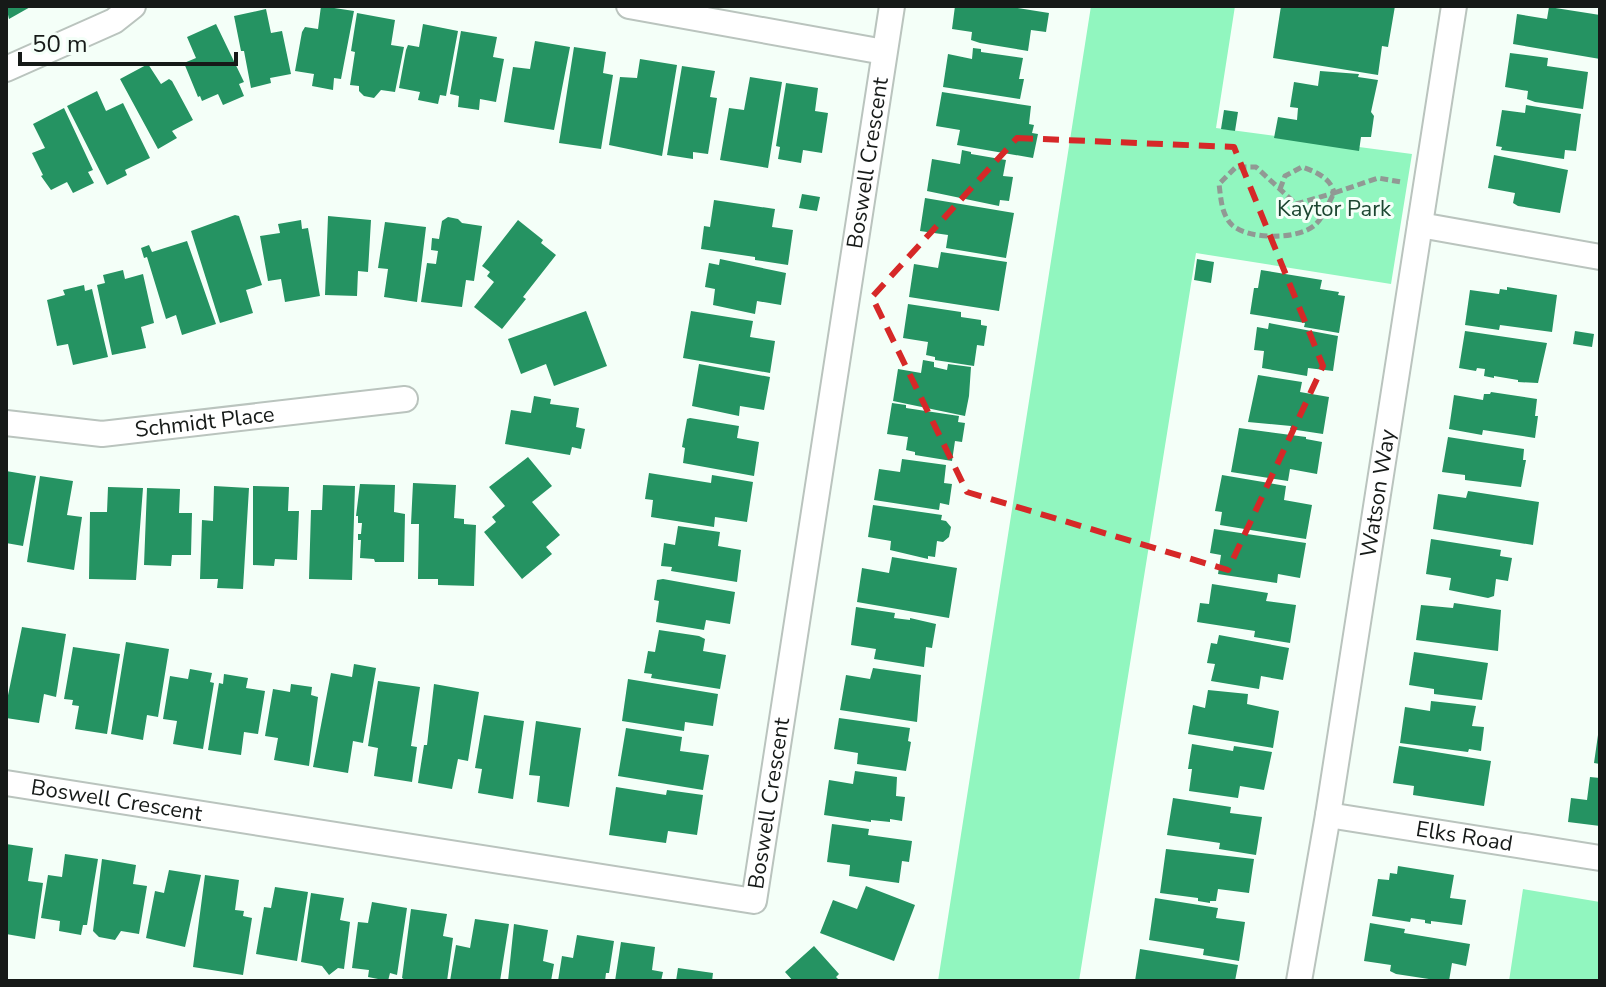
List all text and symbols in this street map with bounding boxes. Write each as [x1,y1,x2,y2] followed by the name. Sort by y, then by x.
[20,16,236,66] scale bar
[32,28,88,60] text: 50 m
[840,75,896,251] street label: Boswell Crescent
[1277,194,1392,224] park label: Kaytor Park
[133,399,276,445] street label: Schmidt Place
[1353,427,1403,560] street label: Watson Way
[741,715,797,891] street label: Boswell Crescent
[29,772,205,829] street label: Boswell Crescent
[1414,814,1515,859] street label: Elks Road

